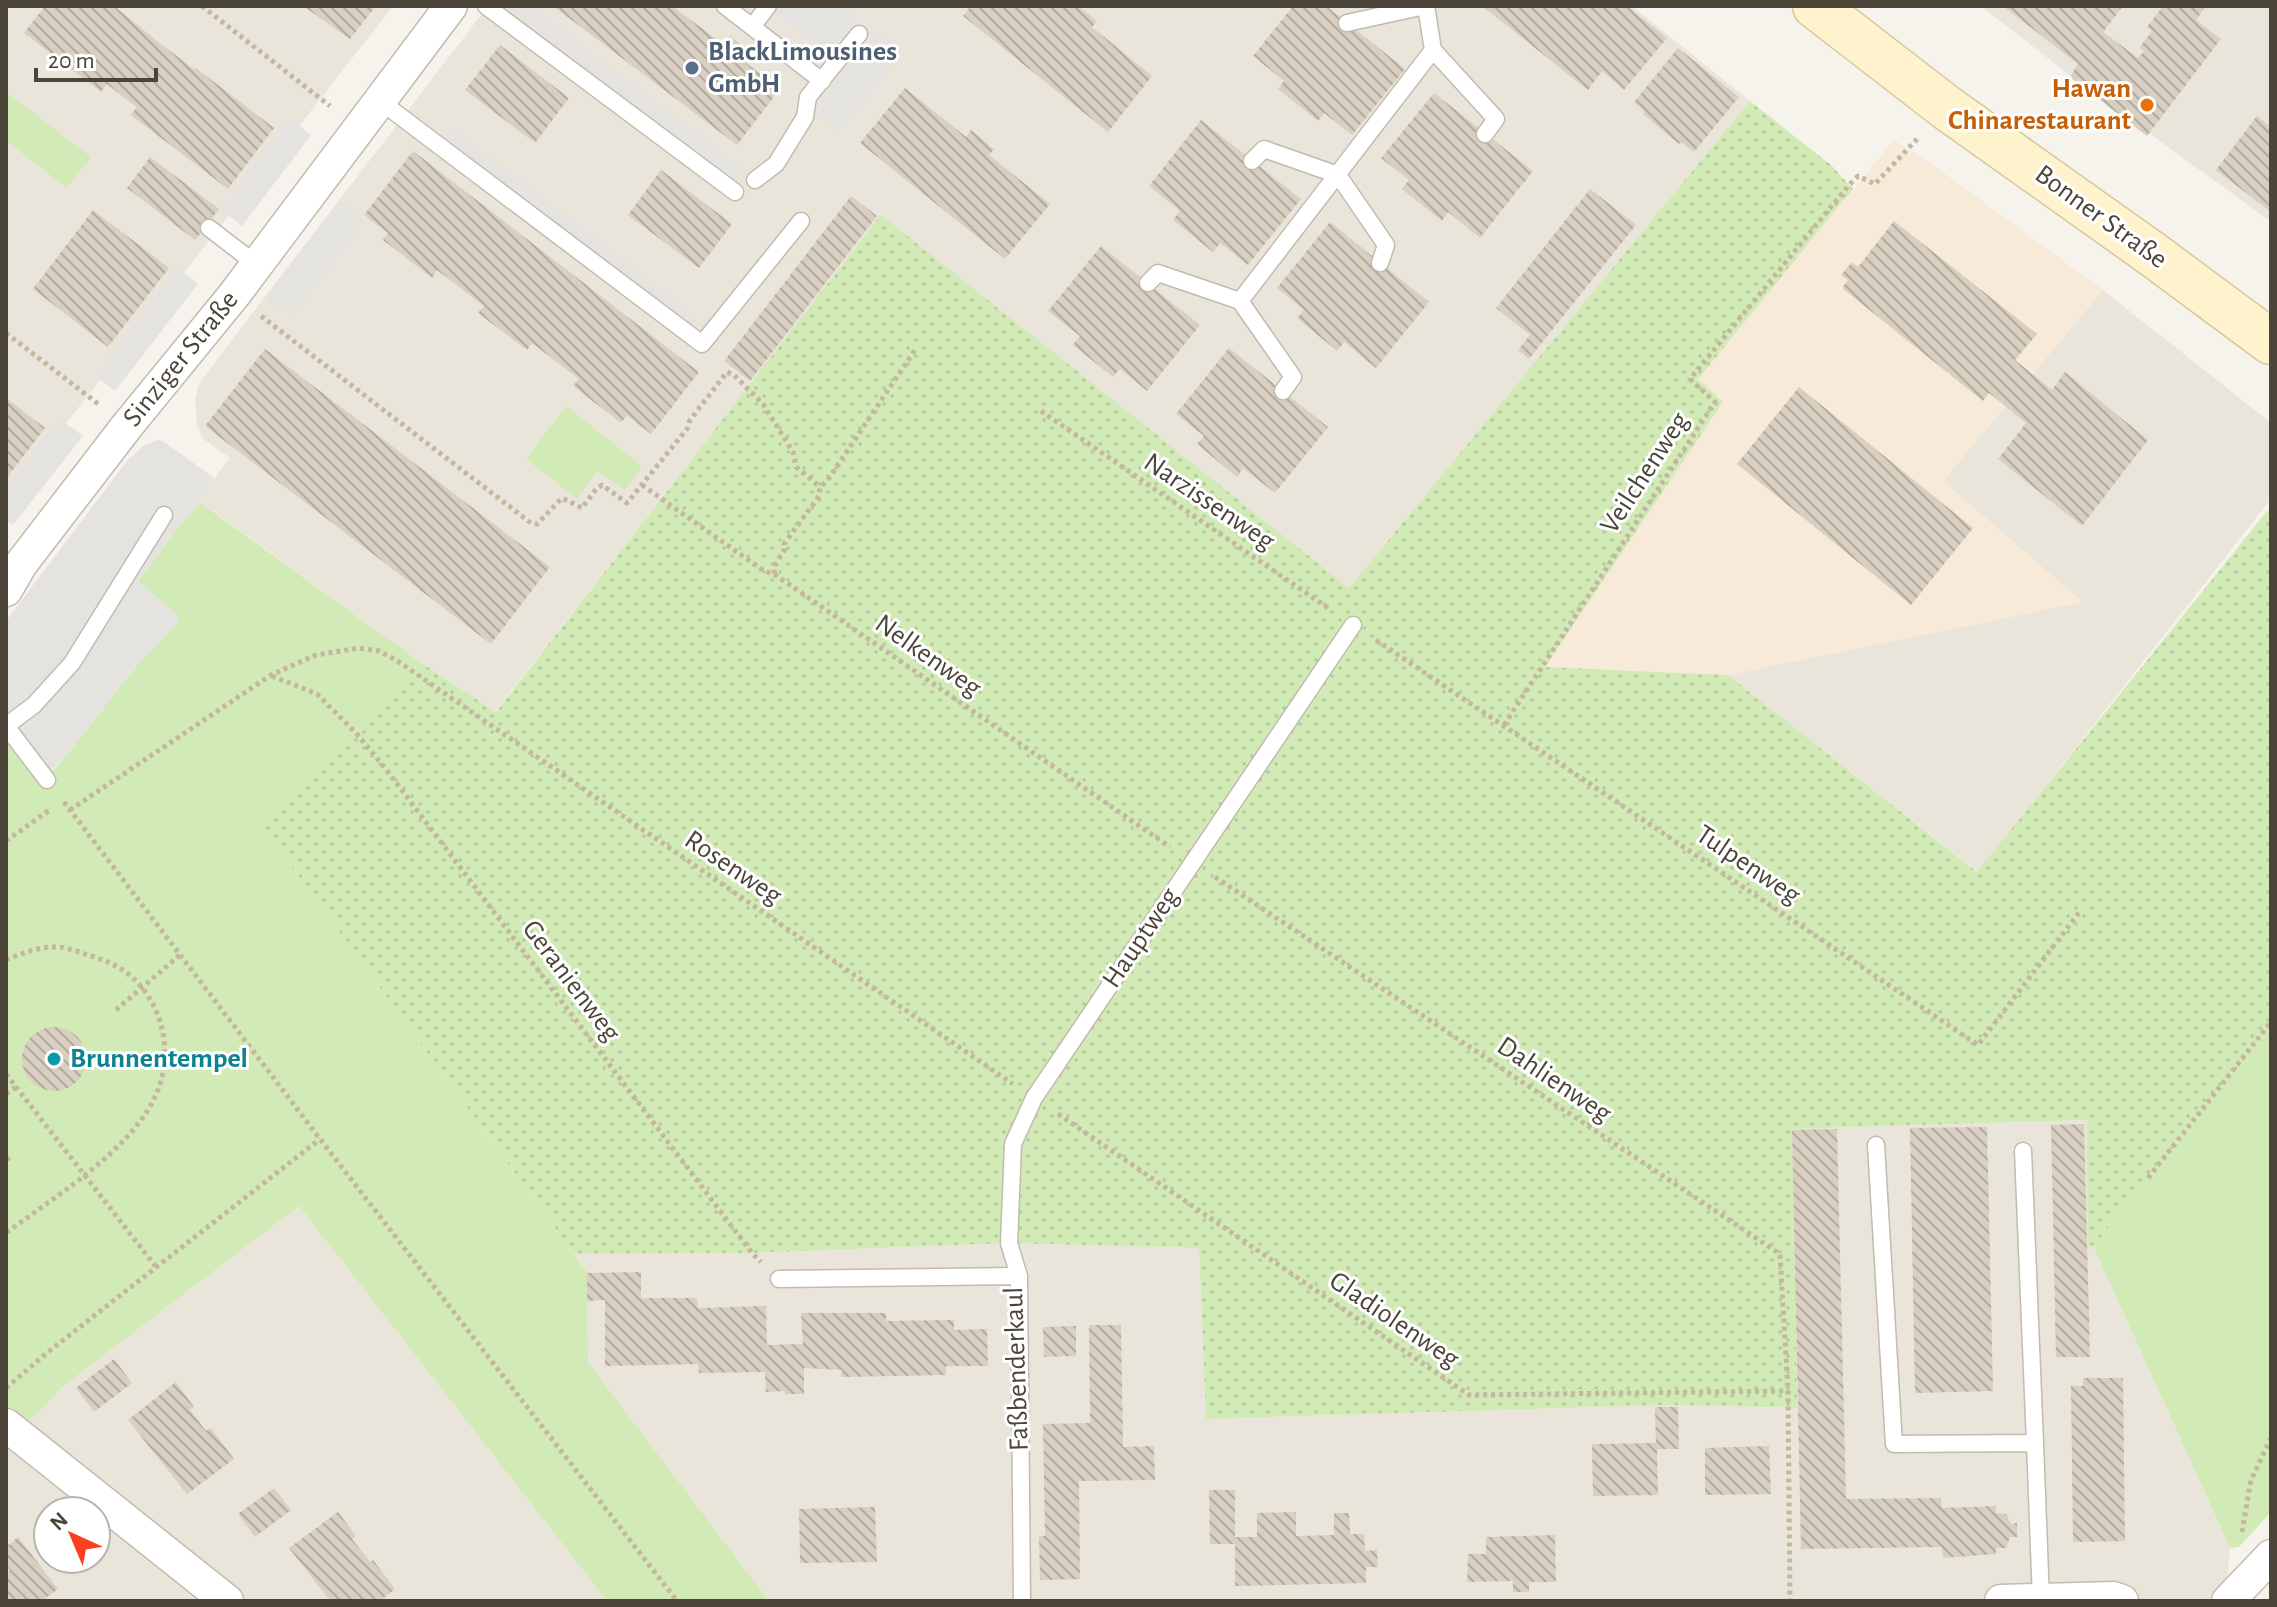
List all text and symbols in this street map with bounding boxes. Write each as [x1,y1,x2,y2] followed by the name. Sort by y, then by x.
[36,32,156,82] scale bar
[708,38,897,98] place label: BlackLimousines GmbH
[48,49,95,73] text: 20 m
[683,59,701,77] marker: BlackLimousines GmbH
[1948,75,2132,135] place label: Hawan Chinarestaurant
[2138,96,2156,114] marker: Hawan Chinarestaurant
[2030,160,2172,274] street label: Bonner Straße
[118,286,244,432] street label: Sinziger Straße
[1596,407,1695,539] street label: Veilchenweg
[1139,448,1280,556] street label: Narzissenweg
[870,609,986,703] street label: Nelkenweg
[1691,820,1805,910] street label: Tulpenweg
[679,826,787,911] street label: Rosenweg
[1098,883,1185,993] street label: Hauptweg
[517,915,626,1047] street label: Geranienweg
[1492,1032,1616,1128] street label: Dahlienweg
[70,1045,248,1073] place label: Brunnentempel
[45,1050,63,1068] marker: Brunnentempel
[1324,1266,1464,1374] street label: Gladiolenweg
[1000,1286,1034,1452] street label: Faßbenderkaul
[32,1495,112,1575] north arrow
[46,1508,72,1535] text: N

